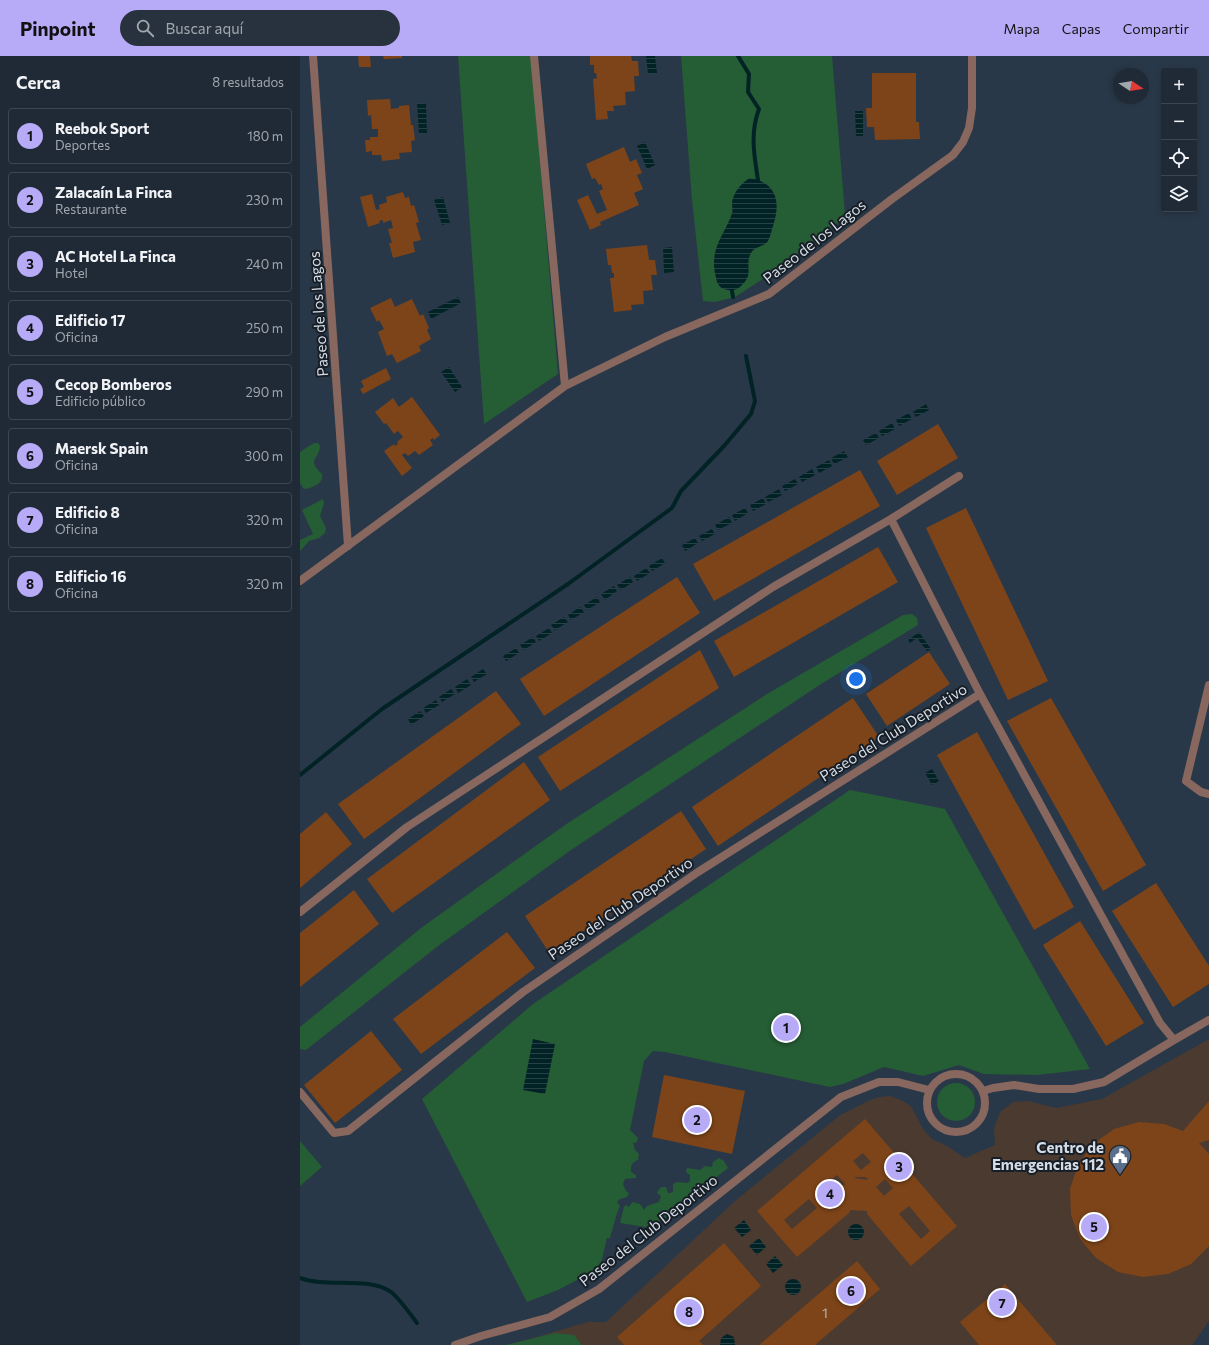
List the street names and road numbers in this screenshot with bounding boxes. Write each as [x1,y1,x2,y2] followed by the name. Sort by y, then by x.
[759,195,869,287] street label: Paseo de los Lagos
[305,251,331,377] street label: Paseo de los Lagos
[816,679,970,785] street label: Paseo del Club Deportivo
[544,853,696,963] street label: Paseo del Club Deportivo
[575,1170,721,1290] street label: Paseo del Club Deportivo

